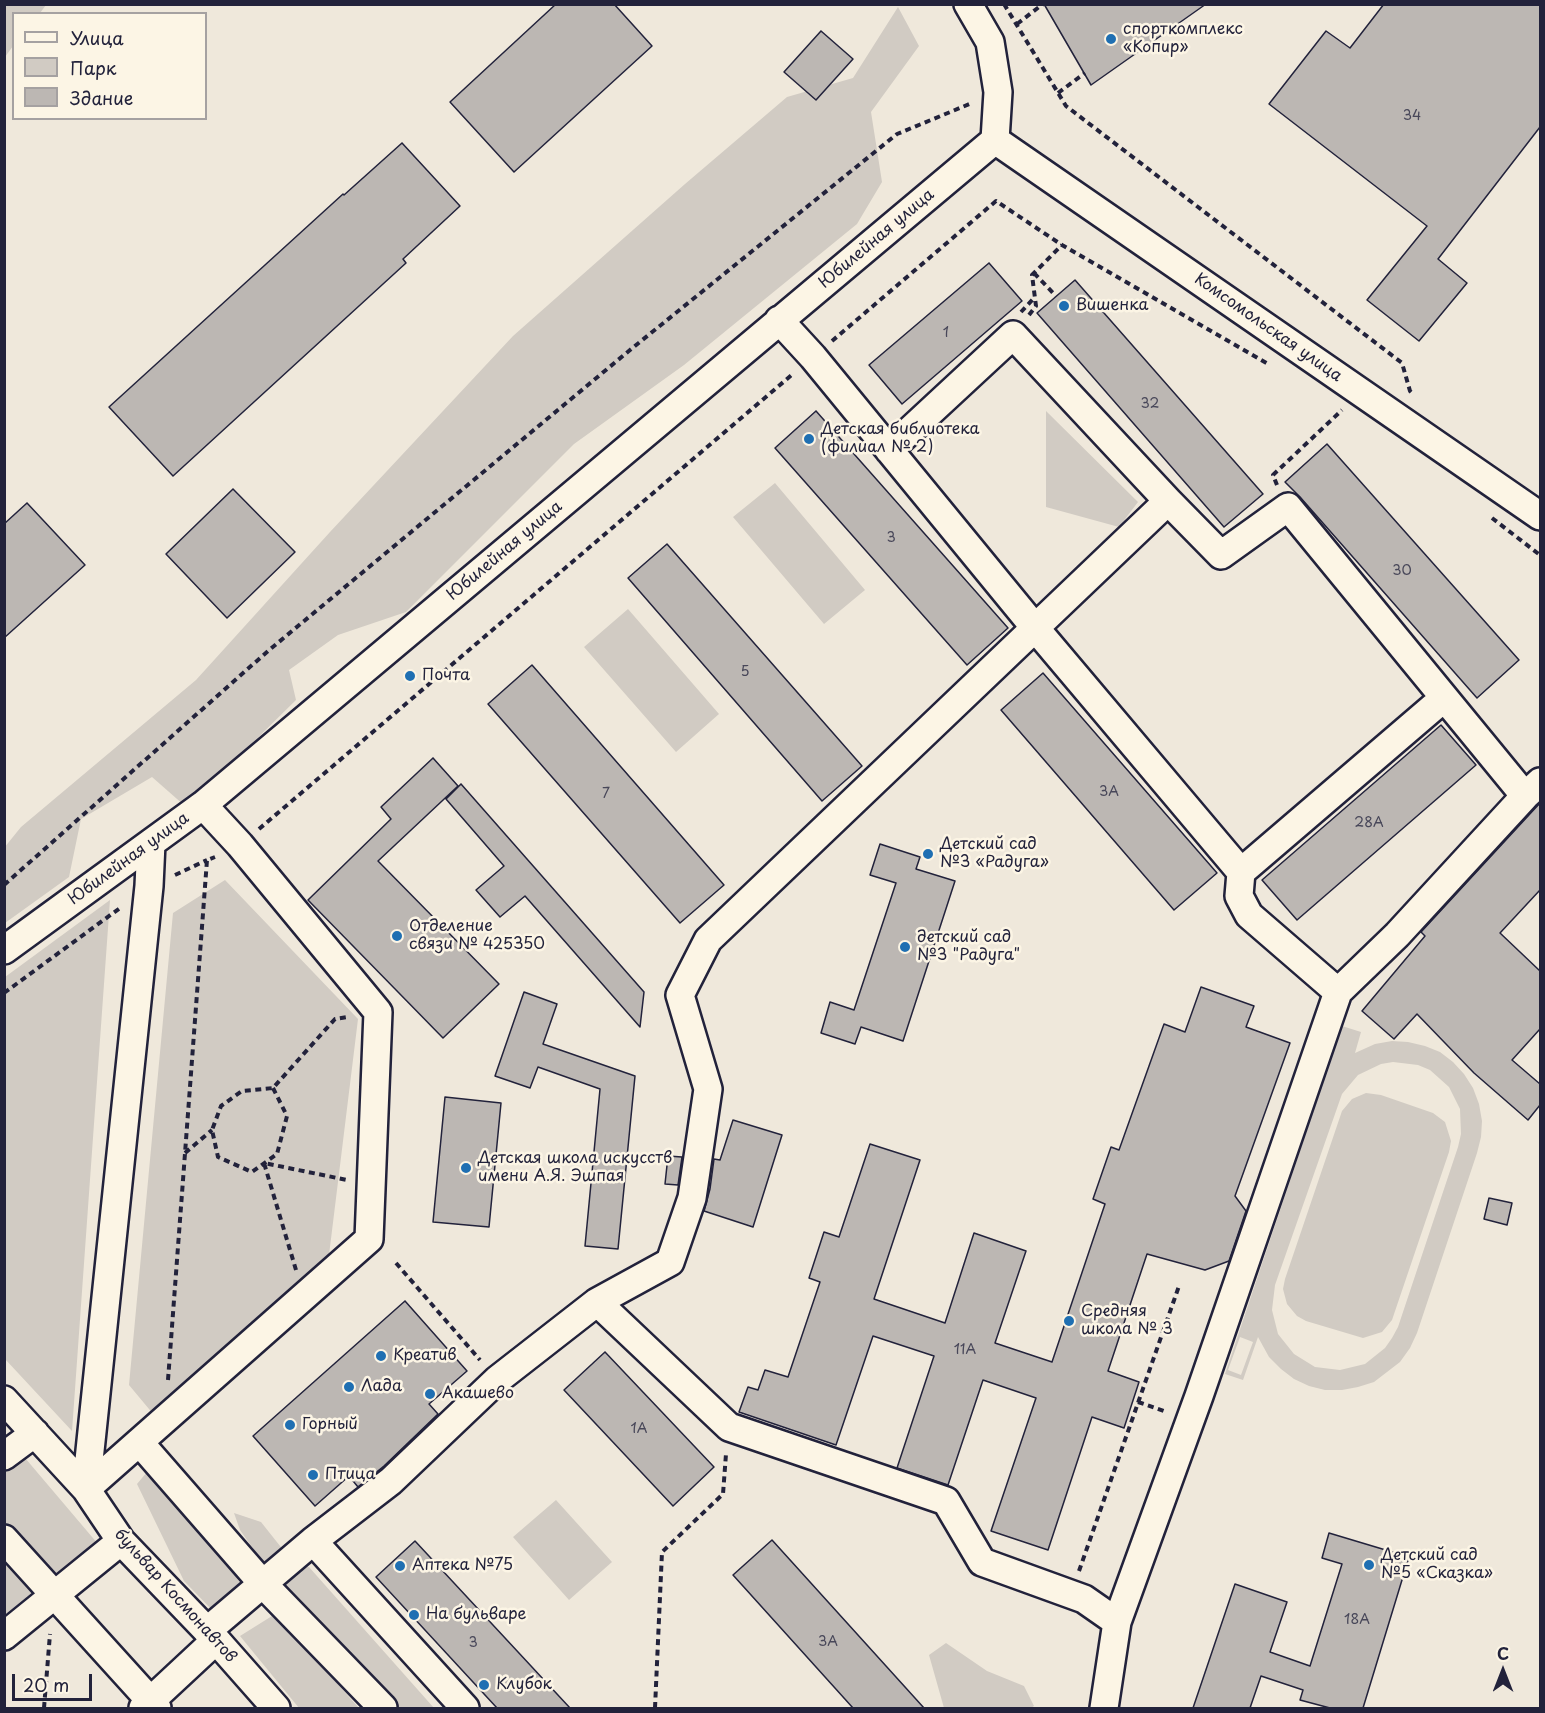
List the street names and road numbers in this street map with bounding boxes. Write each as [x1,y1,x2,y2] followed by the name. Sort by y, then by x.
[816,185,938,293] street label: Юбилейная улица
[1191,270,1345,386] street label: Комсомольская улица
[444,497,566,605] street label: Юбилейная улица
[65,809,193,909] street label: Юбилейная улица
[110,1525,240,1667] street label: бульвар Космонавтов

